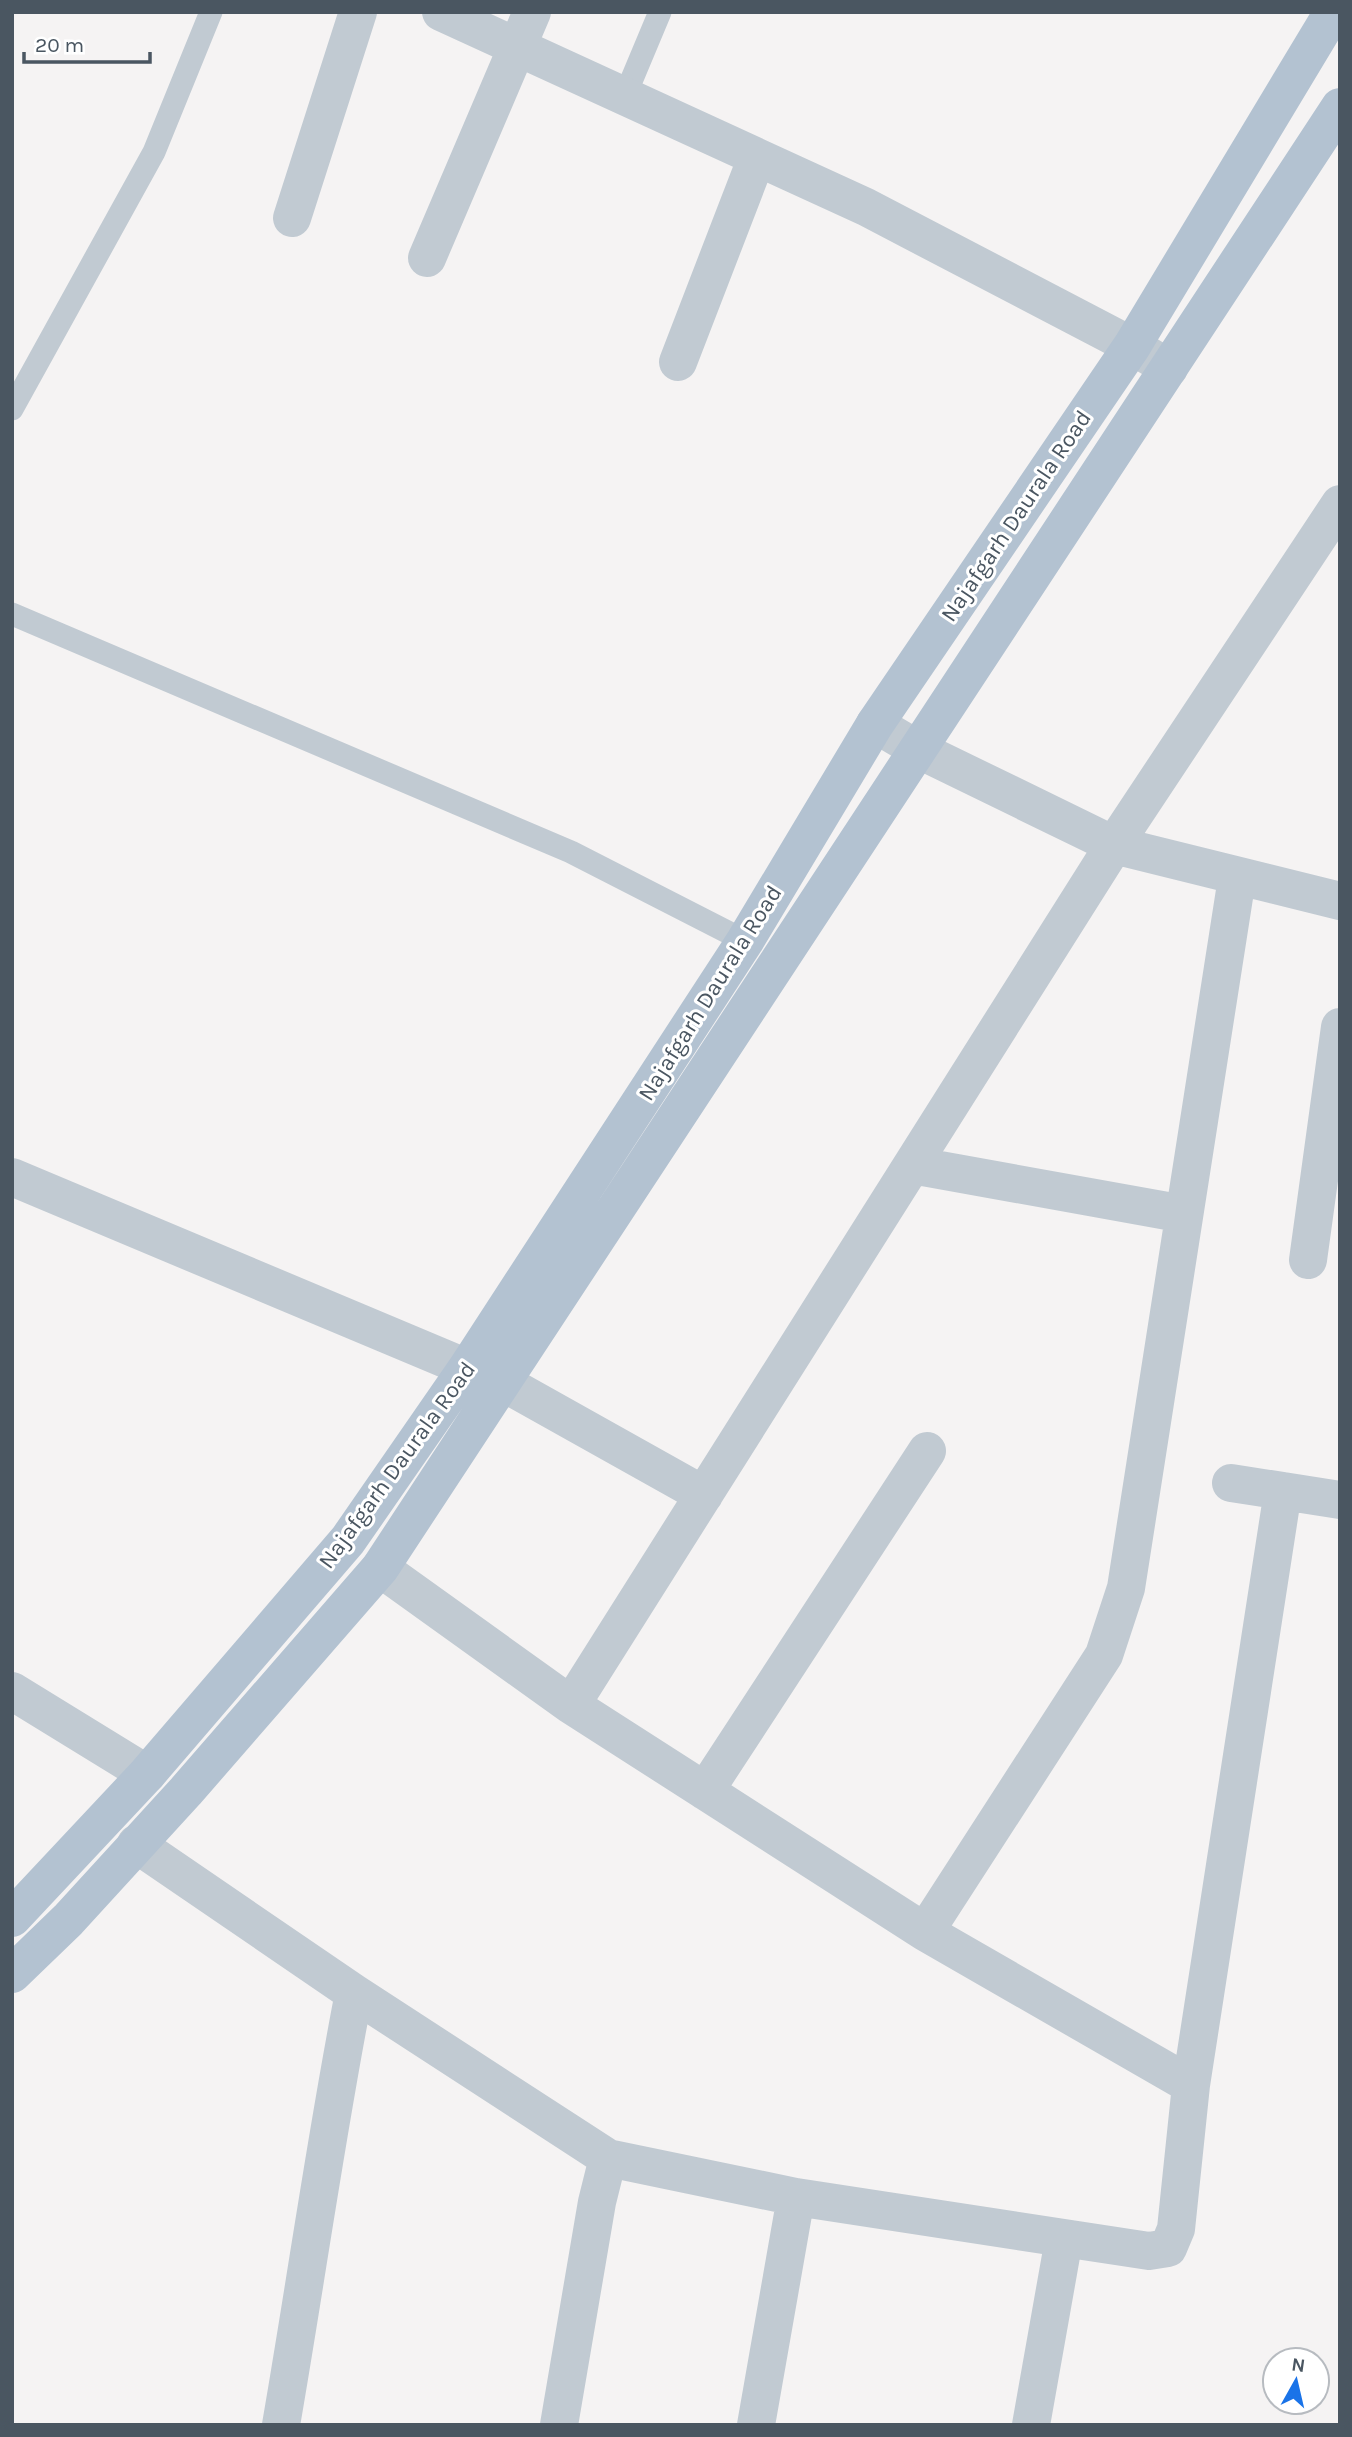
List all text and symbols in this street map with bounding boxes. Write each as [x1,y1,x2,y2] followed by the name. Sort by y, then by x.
[24,21,150,65] scale bar
[35,33,84,57] text: 20 m
[935,405,1097,627] street label: Najafgarh Daurala Road
[633,880,787,1106] street label: Najafgarh Daurala Road
[313,1356,481,1574] street label: Najafgarh Daurala Road
[1261,2346,1331,2416] north arrow
[1290,2353,1307,2377] text: N

